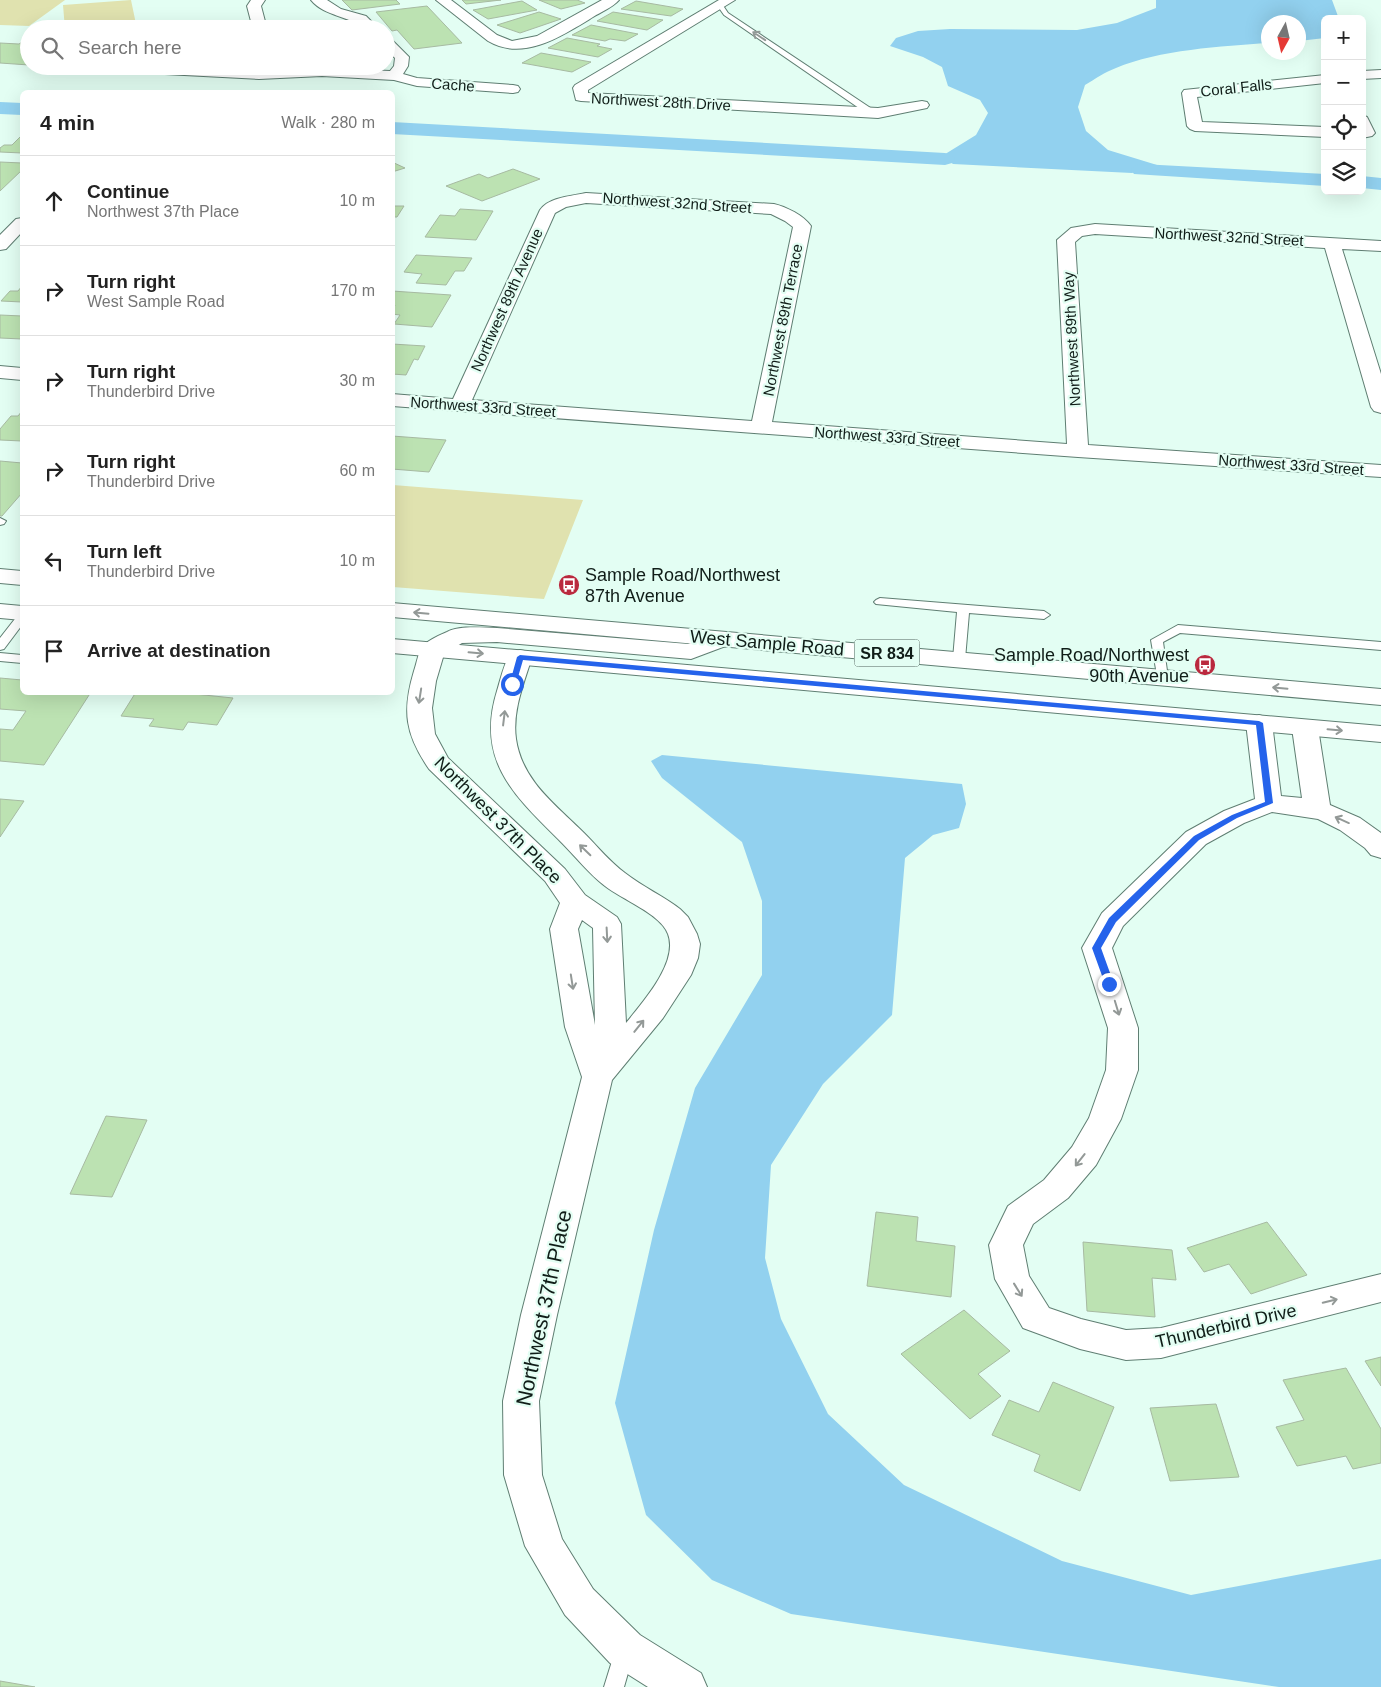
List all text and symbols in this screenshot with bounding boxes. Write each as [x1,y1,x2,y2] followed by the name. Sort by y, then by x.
[1261,15,1306,60] north arrow
[1321,15,1366,195] map controls
[1321,15,1366,60] button: +
[20,20,395,75] search box
[752,31,766,41] one-way arrow
[38,34,66,62] icon: search
[78,37,182,58] text: Search here
[1321,60,1366,105] button: −
[431,75,475,94] street label: Cache
[1199,75,1272,100] street label: Coral Falls
[591,89,731,114] street label: Northwest 28th Drive
[1321,105,1366,150] button: locate
[40,111,95,134] text: 4 min
[281,114,375,131] text: Walk · 280 m
[1321,150,1366,195] button: layers
[87,181,169,202] text: Continue
[40,187,68,215] icon: ahead
[602,189,753,216] street label: Northwest 32nd Street
[339,192,375,209] text: 10 m
[87,203,239,220] text: Northwest 37th Place
[1154,224,1305,249] street label: Northwest 32nd Street
[467,226,546,374] street label: Northwest 89th Avenue
[759,242,806,398] street label: Northwest 89th Terrace
[87,271,175,292] text: Turn right
[1059,271,1084,407] street label: Northwest 89th Way
[40,277,68,305] icon: right
[331,282,375,299] text: 170 m
[87,293,225,310] text: West Sample Road
[87,361,175,382] text: Turn right
[40,367,68,395] icon: right
[339,372,375,389] text: 30 m
[87,383,215,400] text: Thunderbird Drive
[410,393,557,420] street label: Northwest 33rd Street
[814,423,961,450] street label: Northwest 33rd Street
[87,451,175,472] text: Turn right
[1218,451,1365,478] street label: Northwest 33rd Street
[40,457,68,485] icon: right
[339,462,375,479] text: 60 m
[87,473,215,490] text: Thunderbird Drive
[87,541,162,562] text: Turn left
[40,547,68,575] icon: left
[339,552,375,569] text: 10 m
[87,563,215,580] text: Thunderbird Drive
[585,565,780,606] place label: Sample Road/Northwest 87th Avenue
[557,573,581,597] bus stop icon: Sample Road/Northwest 87th Avenue
[413,608,429,617] one-way arrow
[689,626,845,660] street label: West Sample Road
[40,637,68,665] icon: arrive
[87,640,271,661] text: Arrive at destination
[854,640,920,666] road number: SR 834
[994,645,1189,686] place label: Sample Road/Northwest 90th Avenue
[468,649,484,658] one-way arrow
[1193,653,1217,677] bus stop icon: Sample Road/Northwest 90th Avenue
[501,673,524,696] route start
[1272,683,1288,693] one-way arrow
[414,688,424,704] one-way arrow
[499,710,509,726] one-way arrow
[1327,726,1343,735] one-way arrow
[430,752,566,888] street label: Northwest 37th Place
[1335,815,1350,825] one-way arrow
[579,843,591,856] one-way arrow
[602,926,612,942] one-way arrow
[1098,973,1121,996] route end
[568,974,578,990] one-way arrow
[1112,1000,1122,1016] one-way arrow
[634,1020,645,1033] one-way arrow
[1075,1153,1086,1166] one-way arrow
[512,1208,576,1408] street label: Northwest 37th Place
[1014,1282,1024,1296] one-way arrow
[1322,1295,1338,1305] one-way arrow
[1154,1300,1298,1352] street label: Thunderbird Drive

